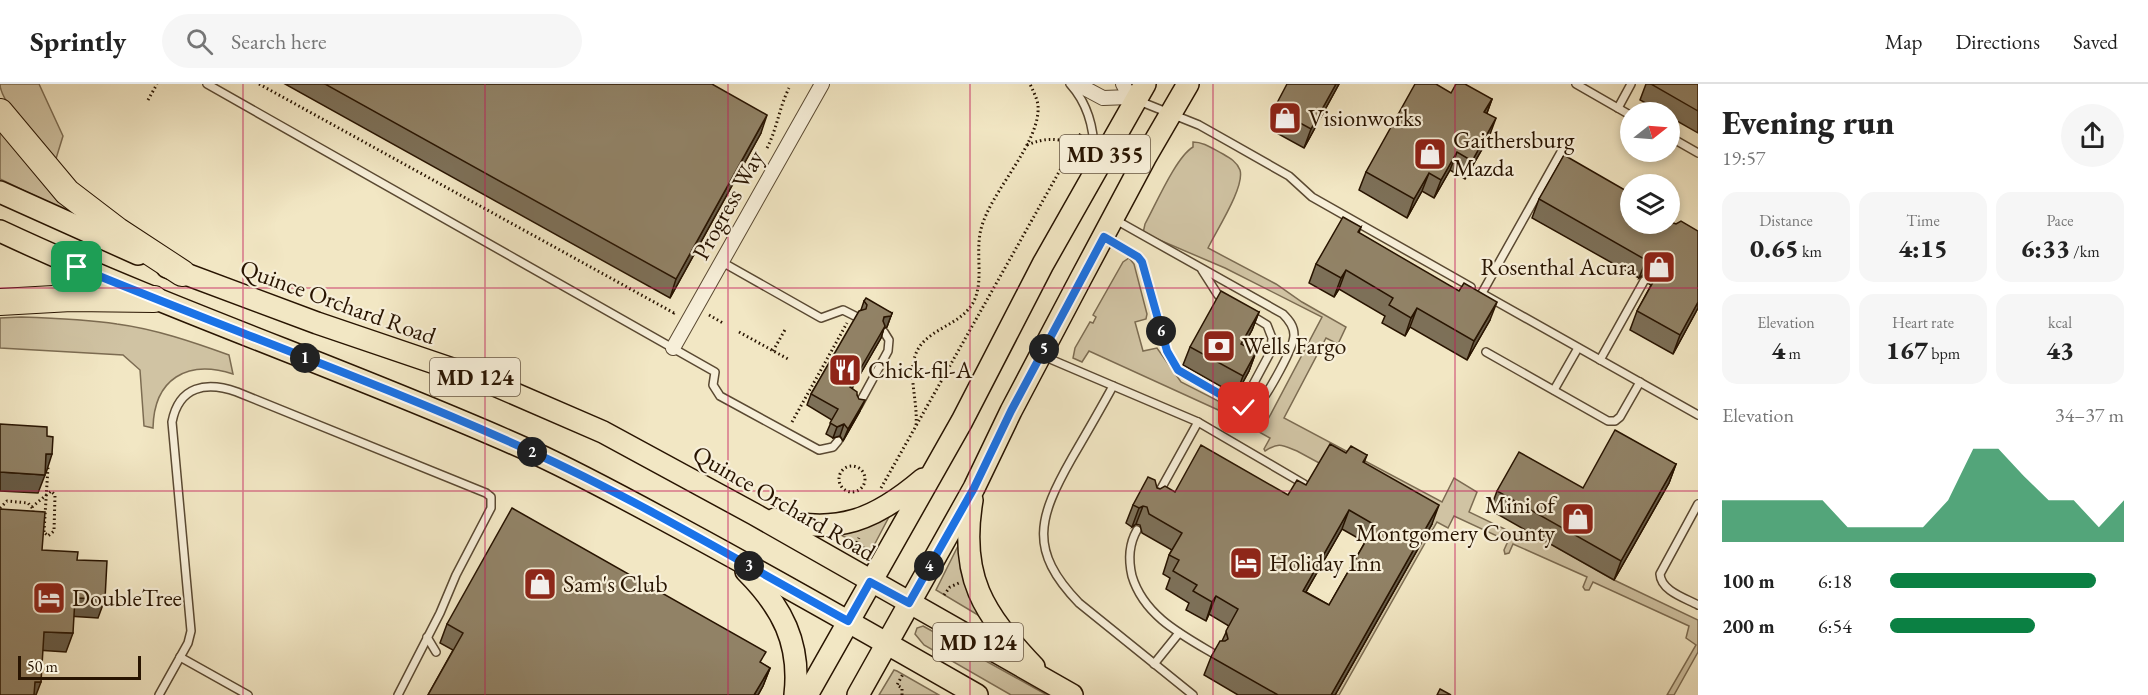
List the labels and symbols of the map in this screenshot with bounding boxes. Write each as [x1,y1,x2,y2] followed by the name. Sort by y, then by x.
[1267,100,1303,136] shop icon: Visionworks
[1308,102,1422,133] place label: Visionworks
[1620,102,1680,162] north arrow
[1453,124,1575,183] place label: Gaithersburg Mazda
[1060,135,1150,173] road number: MD 355
[1412,136,1448,172] shop icon: Gaithersburg Mazda
[685,144,771,265] street label: Progress Way
[51,241,102,292] pin
[1641,249,1677,285] shop icon: Rosenthal Acura
[1481,251,1636,282] place label: Rosenthal Acura
[236,252,441,352] street label: Quince Orchard Road
[1146,316,1176,346] pin: 6
[1201,328,1237,364] bank icon: Wells Fargo
[1242,330,1347,361] place label: Wells Fargo
[1029,334,1059,364] pin: 5
[290,343,320,373] pin: 1
[827,352,863,388] restaurant icon: Chick-fil-A
[868,354,973,385] place label: Chick-fil-A
[430,358,520,396] road number: MD 124
[1218,382,1269,433] pin
[517,437,547,467] pin: 2
[687,438,882,568] street label: Quince Orchard Road
[1356,489,1558,548] place label: Mini of Montgomery County
[1560,501,1596,537] shop icon: Mini of Montgomery County
[1228,545,1264,581] hotel icon: Holiday Inn
[1269,547,1382,578] place label: Holiday Inn
[734,551,764,581] pin: 3
[914,551,944,581] pin: 4
[522,566,558,602] shop icon: Sam's Club
[563,568,668,599] place label: Sam's Club
[31,580,67,616] hotel icon: DoubleTree
[72,582,182,613] place label: DoubleTree
[933,623,1023,661] road number: MD 124
[18,653,141,680] scale bar

